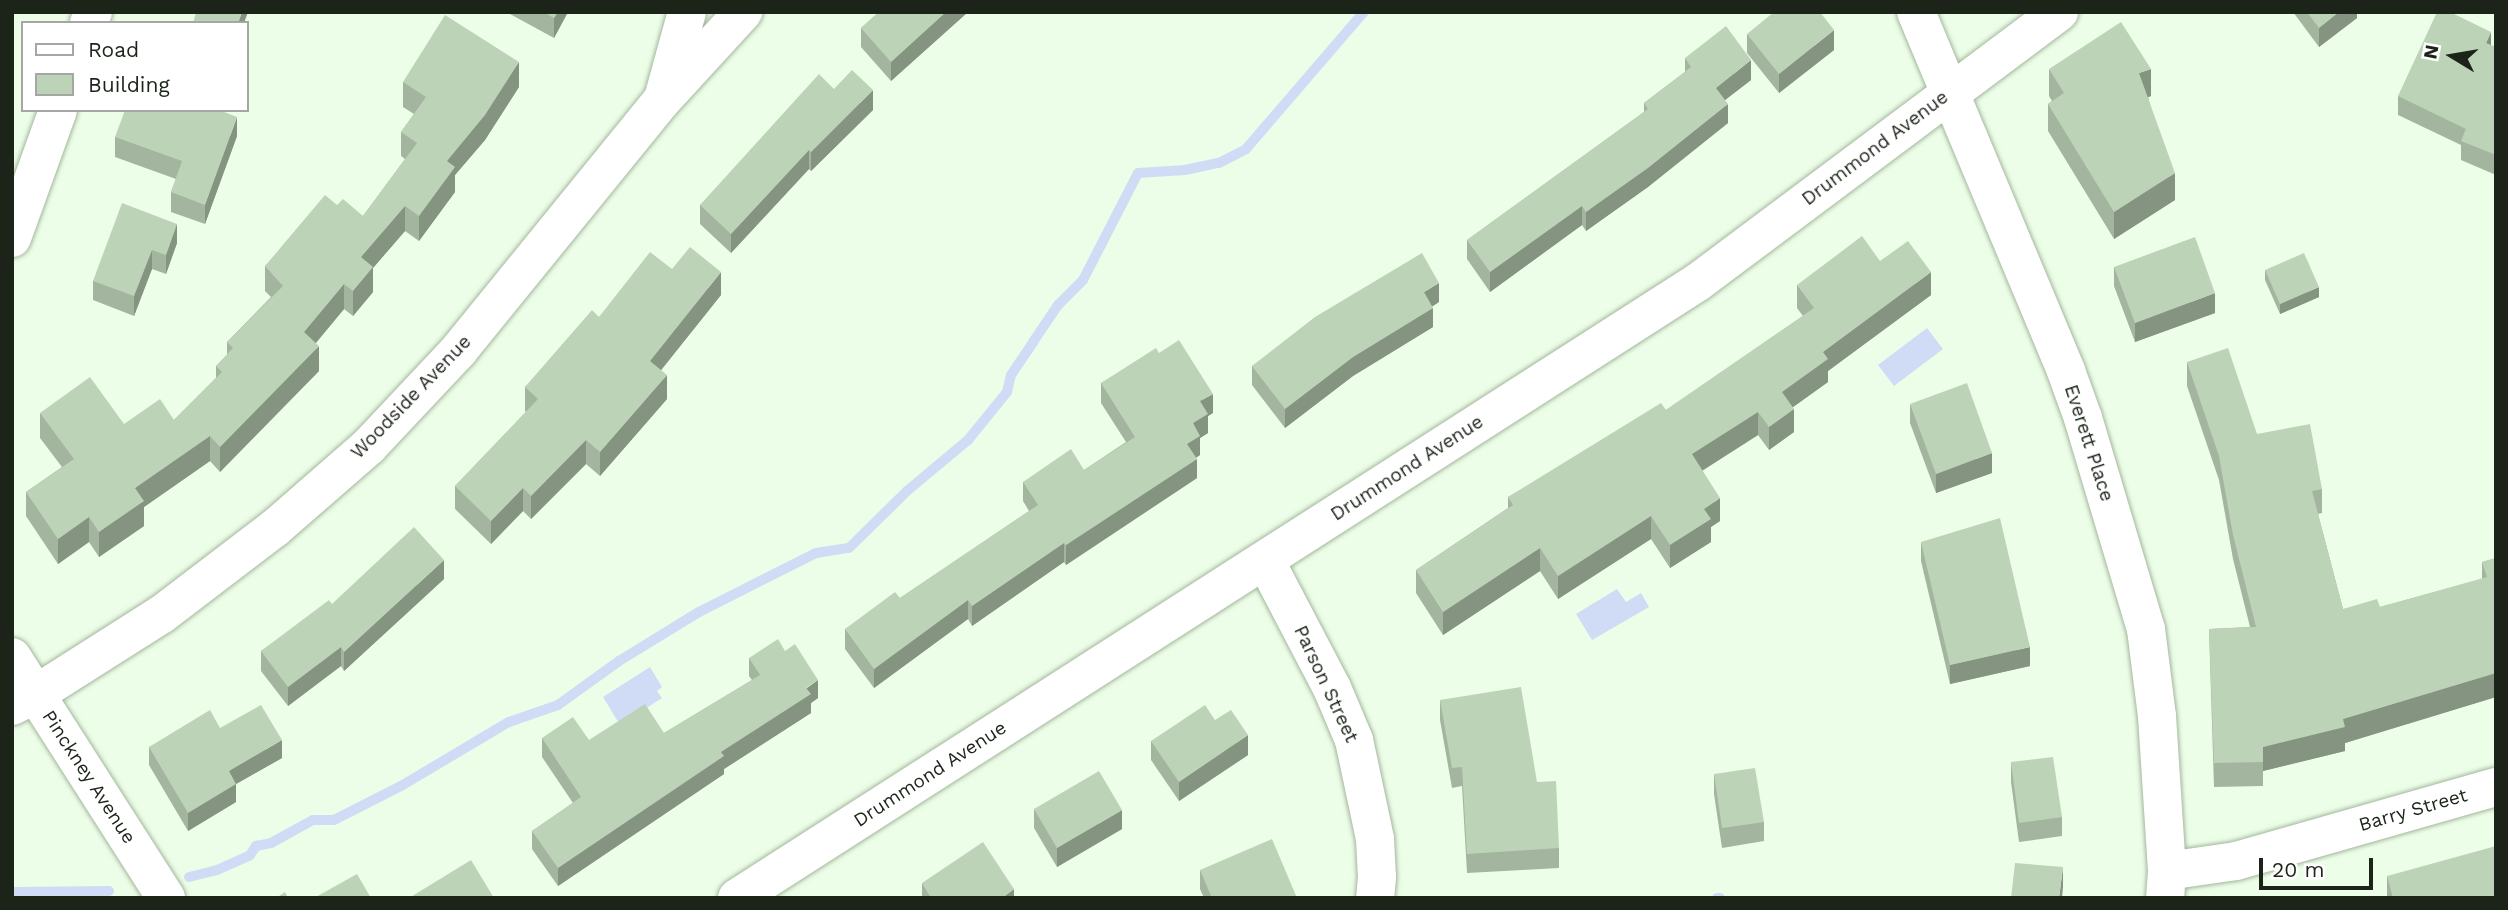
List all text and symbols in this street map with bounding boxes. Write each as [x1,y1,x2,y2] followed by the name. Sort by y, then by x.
[21,21,248,112] legend
[2417,21,2487,91] north arrow
[88,37,139,62] text: Road
[2418,43,2444,61] text: N
[88,72,170,97] text: Building
[1797,85,1953,211] street label: Drummond Avenue
[346,330,476,464] street label: Woodside Avenue
[2059,382,2119,504] street label: Everett Place
[1326,410,1488,526] street label: Drummond Avenue
[1289,622,1363,746] street label: Parson Street
[37,706,141,848] street label: Pinckney Avenue
[849,716,1011,832] street label: Drummond Avenue
[2356,784,2470,836] street label: Barry Street
[2263,844,2377,888] scale bar
[2272,857,2324,882] text: 20 m

